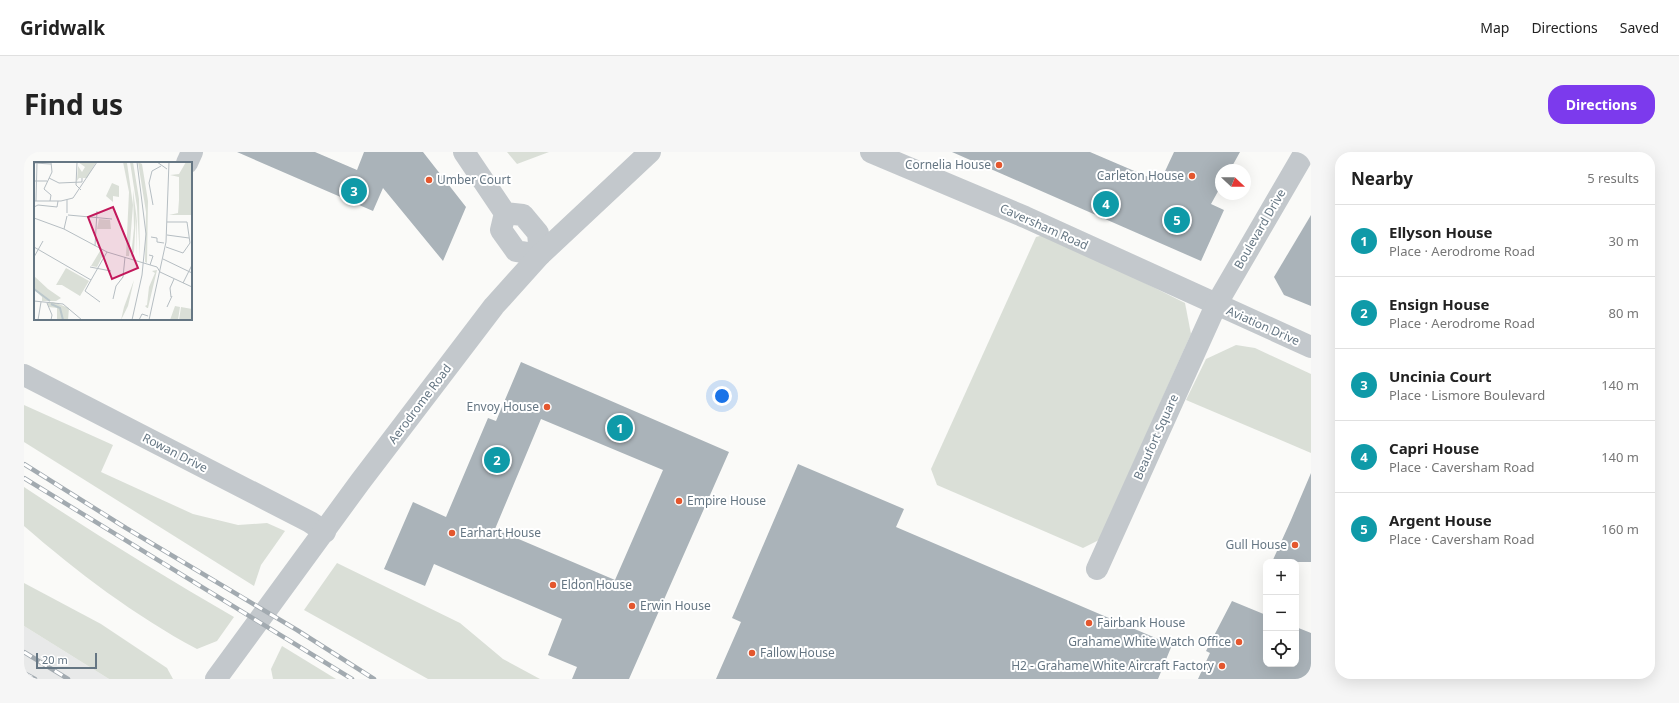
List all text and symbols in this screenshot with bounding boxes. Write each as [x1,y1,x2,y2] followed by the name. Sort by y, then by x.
[20,15,105,41] text: Gridwalk
[1480,18,1509,37] text: Map
[1531,18,1598,37] text: Directions
[1620,18,1659,37] text: Saved
[24,85,123,123] text: Find us
[1548,85,1655,124] button: Directions
[905,156,991,173] place label: Cornelia House
[994,160,1004,170] marker: Cornelia House
[34,162,192,320] inset map
[1215,164,1251,200] north arrow
[1097,167,1184,184] place label: Carleton House
[1351,167,1413,190] text: Nearby
[1587,169,1639,187] text: 5 results
[437,171,511,188] place label: Umber Court
[1187,171,1197,181] marker: Carleton House
[424,175,434,185] marker: Umber Court
[341,176,367,206] pin: 3
[1230,185,1289,272] street label: Boulevard Drive
[1093,189,1119,219] pin: 4
[997,199,1091,254] street label: Caversham Road
[1164,205,1190,235] pin: 5
[1389,222,1493,242] text: Ellyson House
[1360,232,1368,250] text: 1
[1609,232,1639,250] text: 30 m
[1389,242,1535,260] text: Place · Aerodrome Road
[1389,294,1489,314] text: Ensign House
[1224,302,1303,349] street label: Aviation Drive
[1360,304,1368,322] text: 2
[1609,304,1639,322] text: 80 m
[1389,314,1535,332] text: Place · Aerodrome Road
[384,360,455,447] street label: Aerodrome Road
[1389,366,1491,386] text: Uncinia Court
[1360,376,1368,394] text: 3
[1601,376,1639,394] text: 140 m
[712,386,732,406] your location
[1389,386,1545,404] text: Place · Lismore Boulevard
[1129,391,1182,482] street label: Beaufort Square
[466,398,539,415] place label: Envoy House
[542,402,552,412] marker: Envoy House
[607,413,633,443] pin: 1
[140,429,211,476] street label: Rowan Drive
[1389,438,1479,458] text: Capri House
[484,445,510,475] pin: 2
[1360,448,1368,466] text: 4
[1601,448,1639,466] text: 140 m
[1389,458,1534,476] text: Place · Caversham Road
[687,492,766,509] place label: Empire House
[674,496,684,506] marker: Empire House
[1389,510,1492,530] text: Argent House
[1360,520,1368,538] text: 5
[1601,520,1639,538] text: 160 m
[460,524,541,541] place label: Earhart House
[447,528,457,538] marker: Earhart House
[1389,530,1534,548] text: Place · Caversham Road
[1225,536,1287,553] place label: Gull House
[1290,540,1300,550] marker: Gull House
[1263,559,1299,667] map controls
[1263,559,1299,595] button: +
[561,576,632,593] place label: Eldon House
[548,580,558,590] marker: Eldon House
[1263,595,1299,631] button: −
[640,597,711,614] place label: Erwin House
[627,601,637,611] marker: Erwin House
[1097,614,1185,631] place label: Fairbank House
[1084,618,1094,628] marker: Fairbank House
[1263,631,1299,667] button: locate
[1068,633,1231,650] place label: Grahame White Watch Office
[1234,637,1244,647] marker: Grahame White Watch Office
[760,644,835,661] place label: Fallow House
[747,648,757,658] marker: Fallow House
[36,651,97,670] scale bar
[42,652,68,667] text: 20 m
[1011,657,1215,674] place label: H2 - Grahame White Aircraft Factory
[1217,661,1227,671] marker: H2 - Grahame White Aircraft Factory

